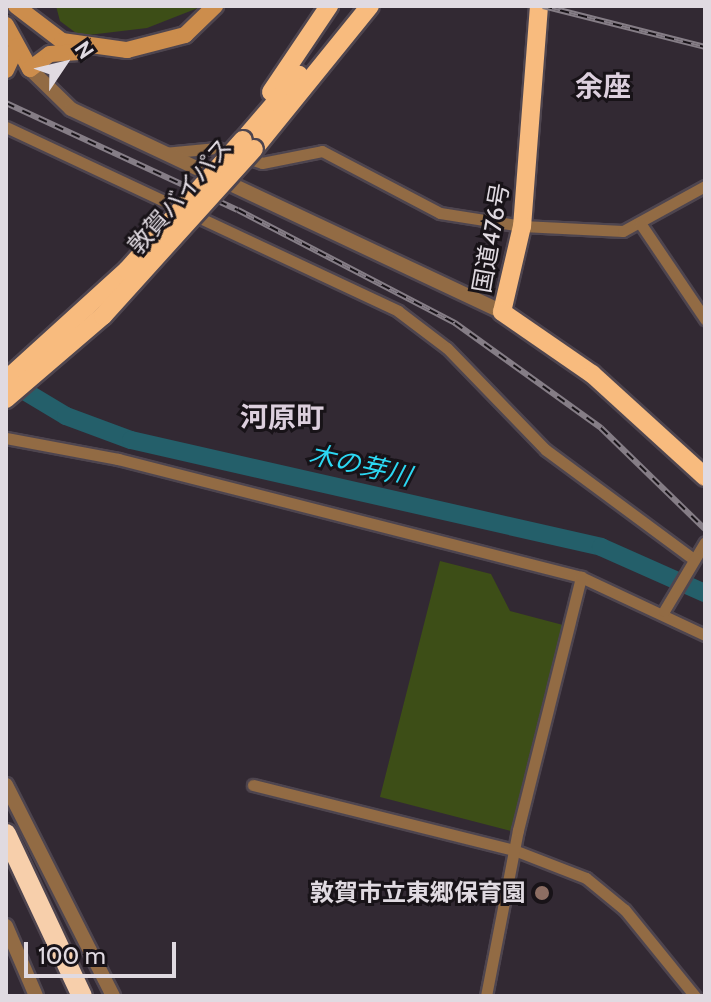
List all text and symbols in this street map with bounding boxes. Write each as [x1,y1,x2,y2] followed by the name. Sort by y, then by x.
[24,24,104,104] north arrow
[69,36,100,64] text: N
[575,69,631,103] district label: 余座
[122,132,238,260] street label: 敦賀バイパス
[467,181,515,295] street label: 国道476号
[240,400,324,434] district label: 河原町
[306,439,414,493] water label: 木の芽川
[310,879,526,907] place label: 敦賀市立東郷保育園
[533,884,551,902] marker: 敦賀市立東郷保育園
[28,926,180,976] scale bar
[38,941,106,970] text: 100 m

